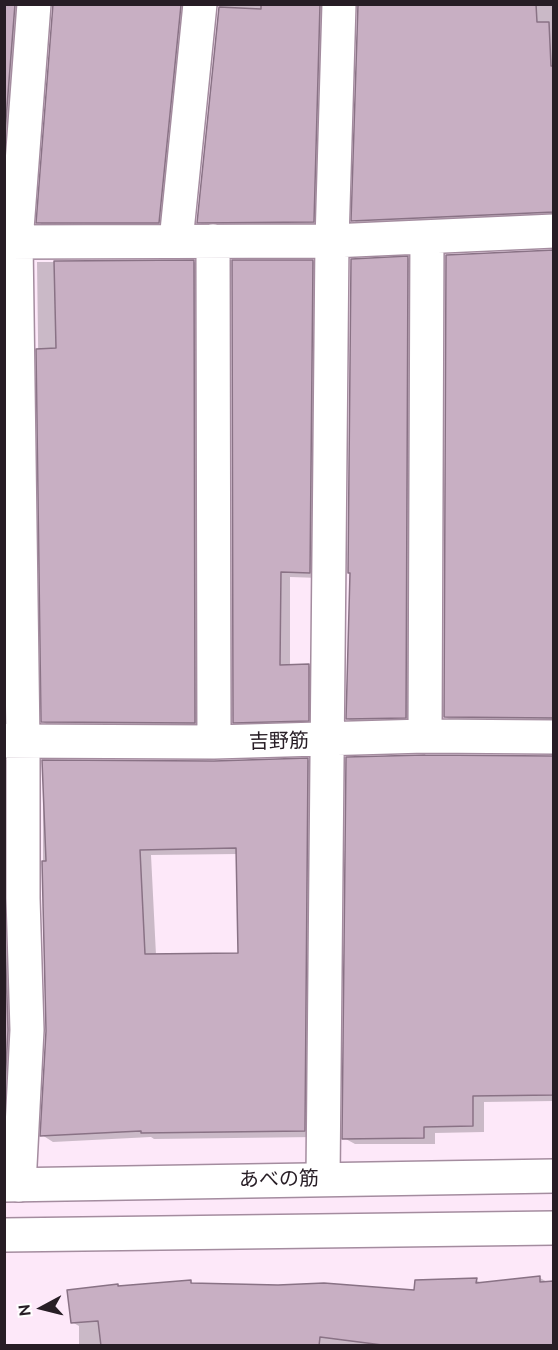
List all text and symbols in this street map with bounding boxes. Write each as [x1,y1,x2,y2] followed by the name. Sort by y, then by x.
[249,728,309,754] street label: 吉野筋
[239,1166,319,1192] street label: あべの筋
[12,1278,72,1338] north arrow
[14,1303,34,1317] text: N

